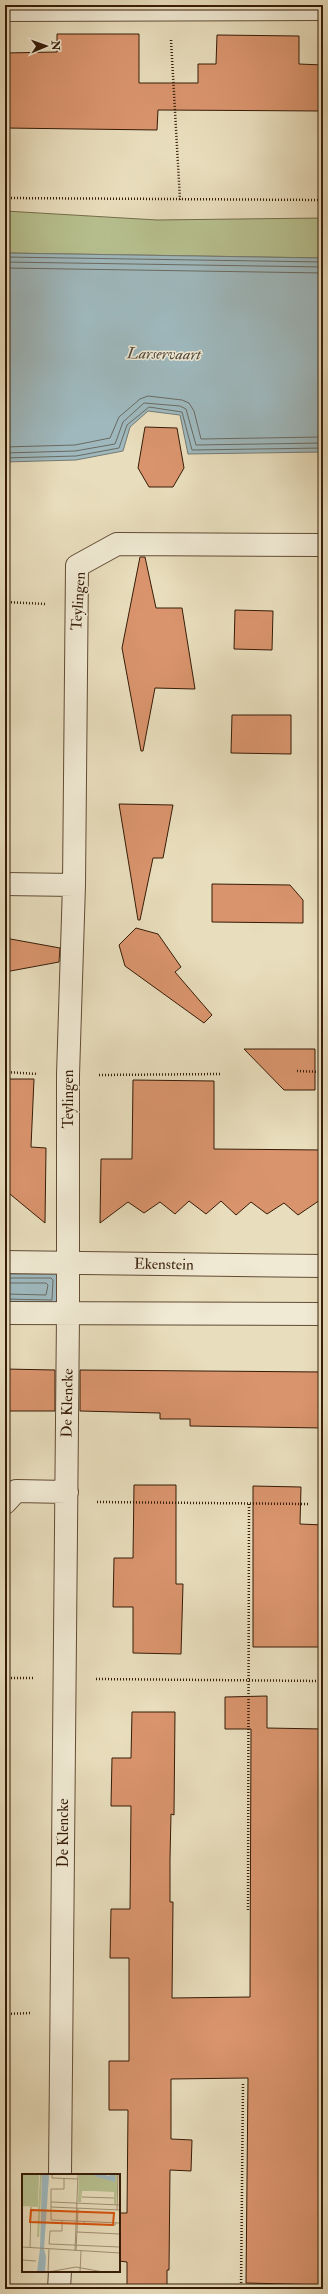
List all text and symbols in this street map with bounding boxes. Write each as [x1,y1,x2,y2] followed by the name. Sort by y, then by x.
[26,26,66,66] north arrow
[49,40,62,52] text: N
[126,343,203,365] water label: Larservaart
[67,571,90,631] street label: Teylingen
[59,1069,78,1128] street label: Teylingen
[134,1254,194,1275] street label: Ekenstein
[57,1368,78,1438] street label: De Klencke
[54,1798,73,1868] street label: De Klencke
[22,2174,120,2272] inset map

